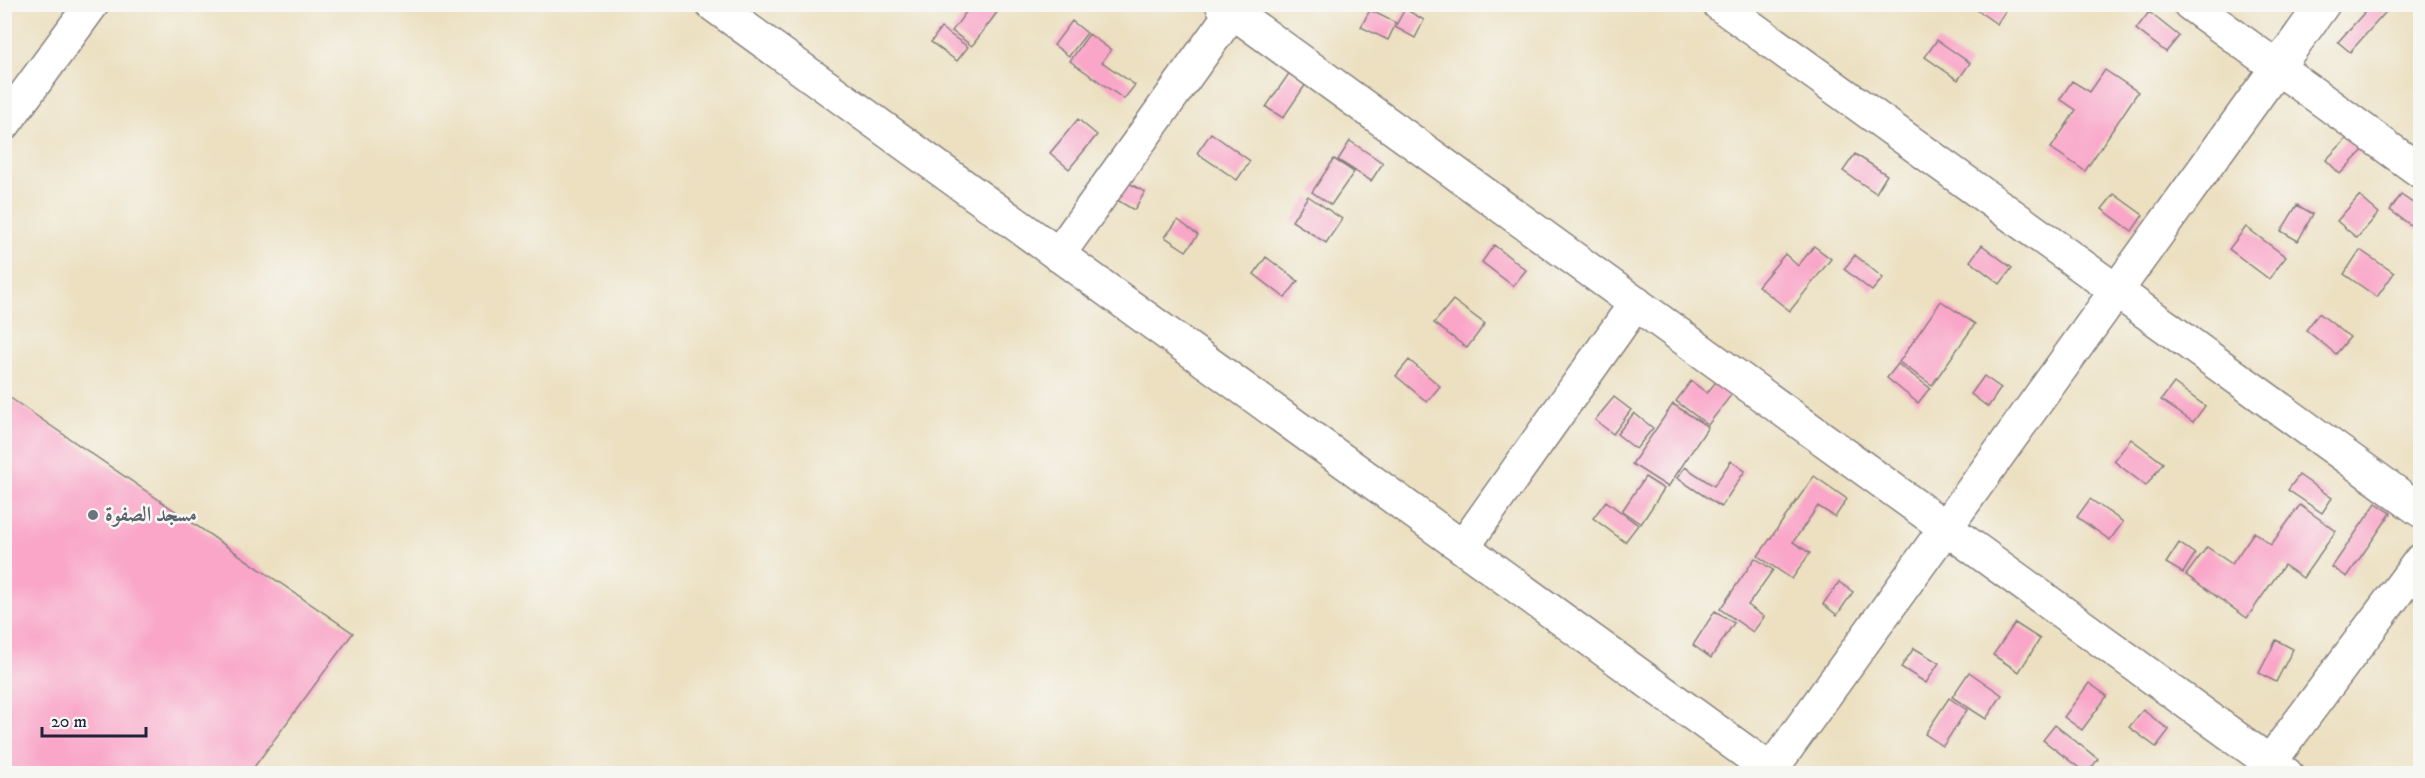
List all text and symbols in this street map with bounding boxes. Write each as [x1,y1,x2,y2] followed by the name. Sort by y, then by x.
[105,502,197,528] place label: مسجد الصفوة
[86,508,100,522] marker: مسجد الصفوة
[42,700,146,738] scale bar
[51,711,87,733] text: 20 m

